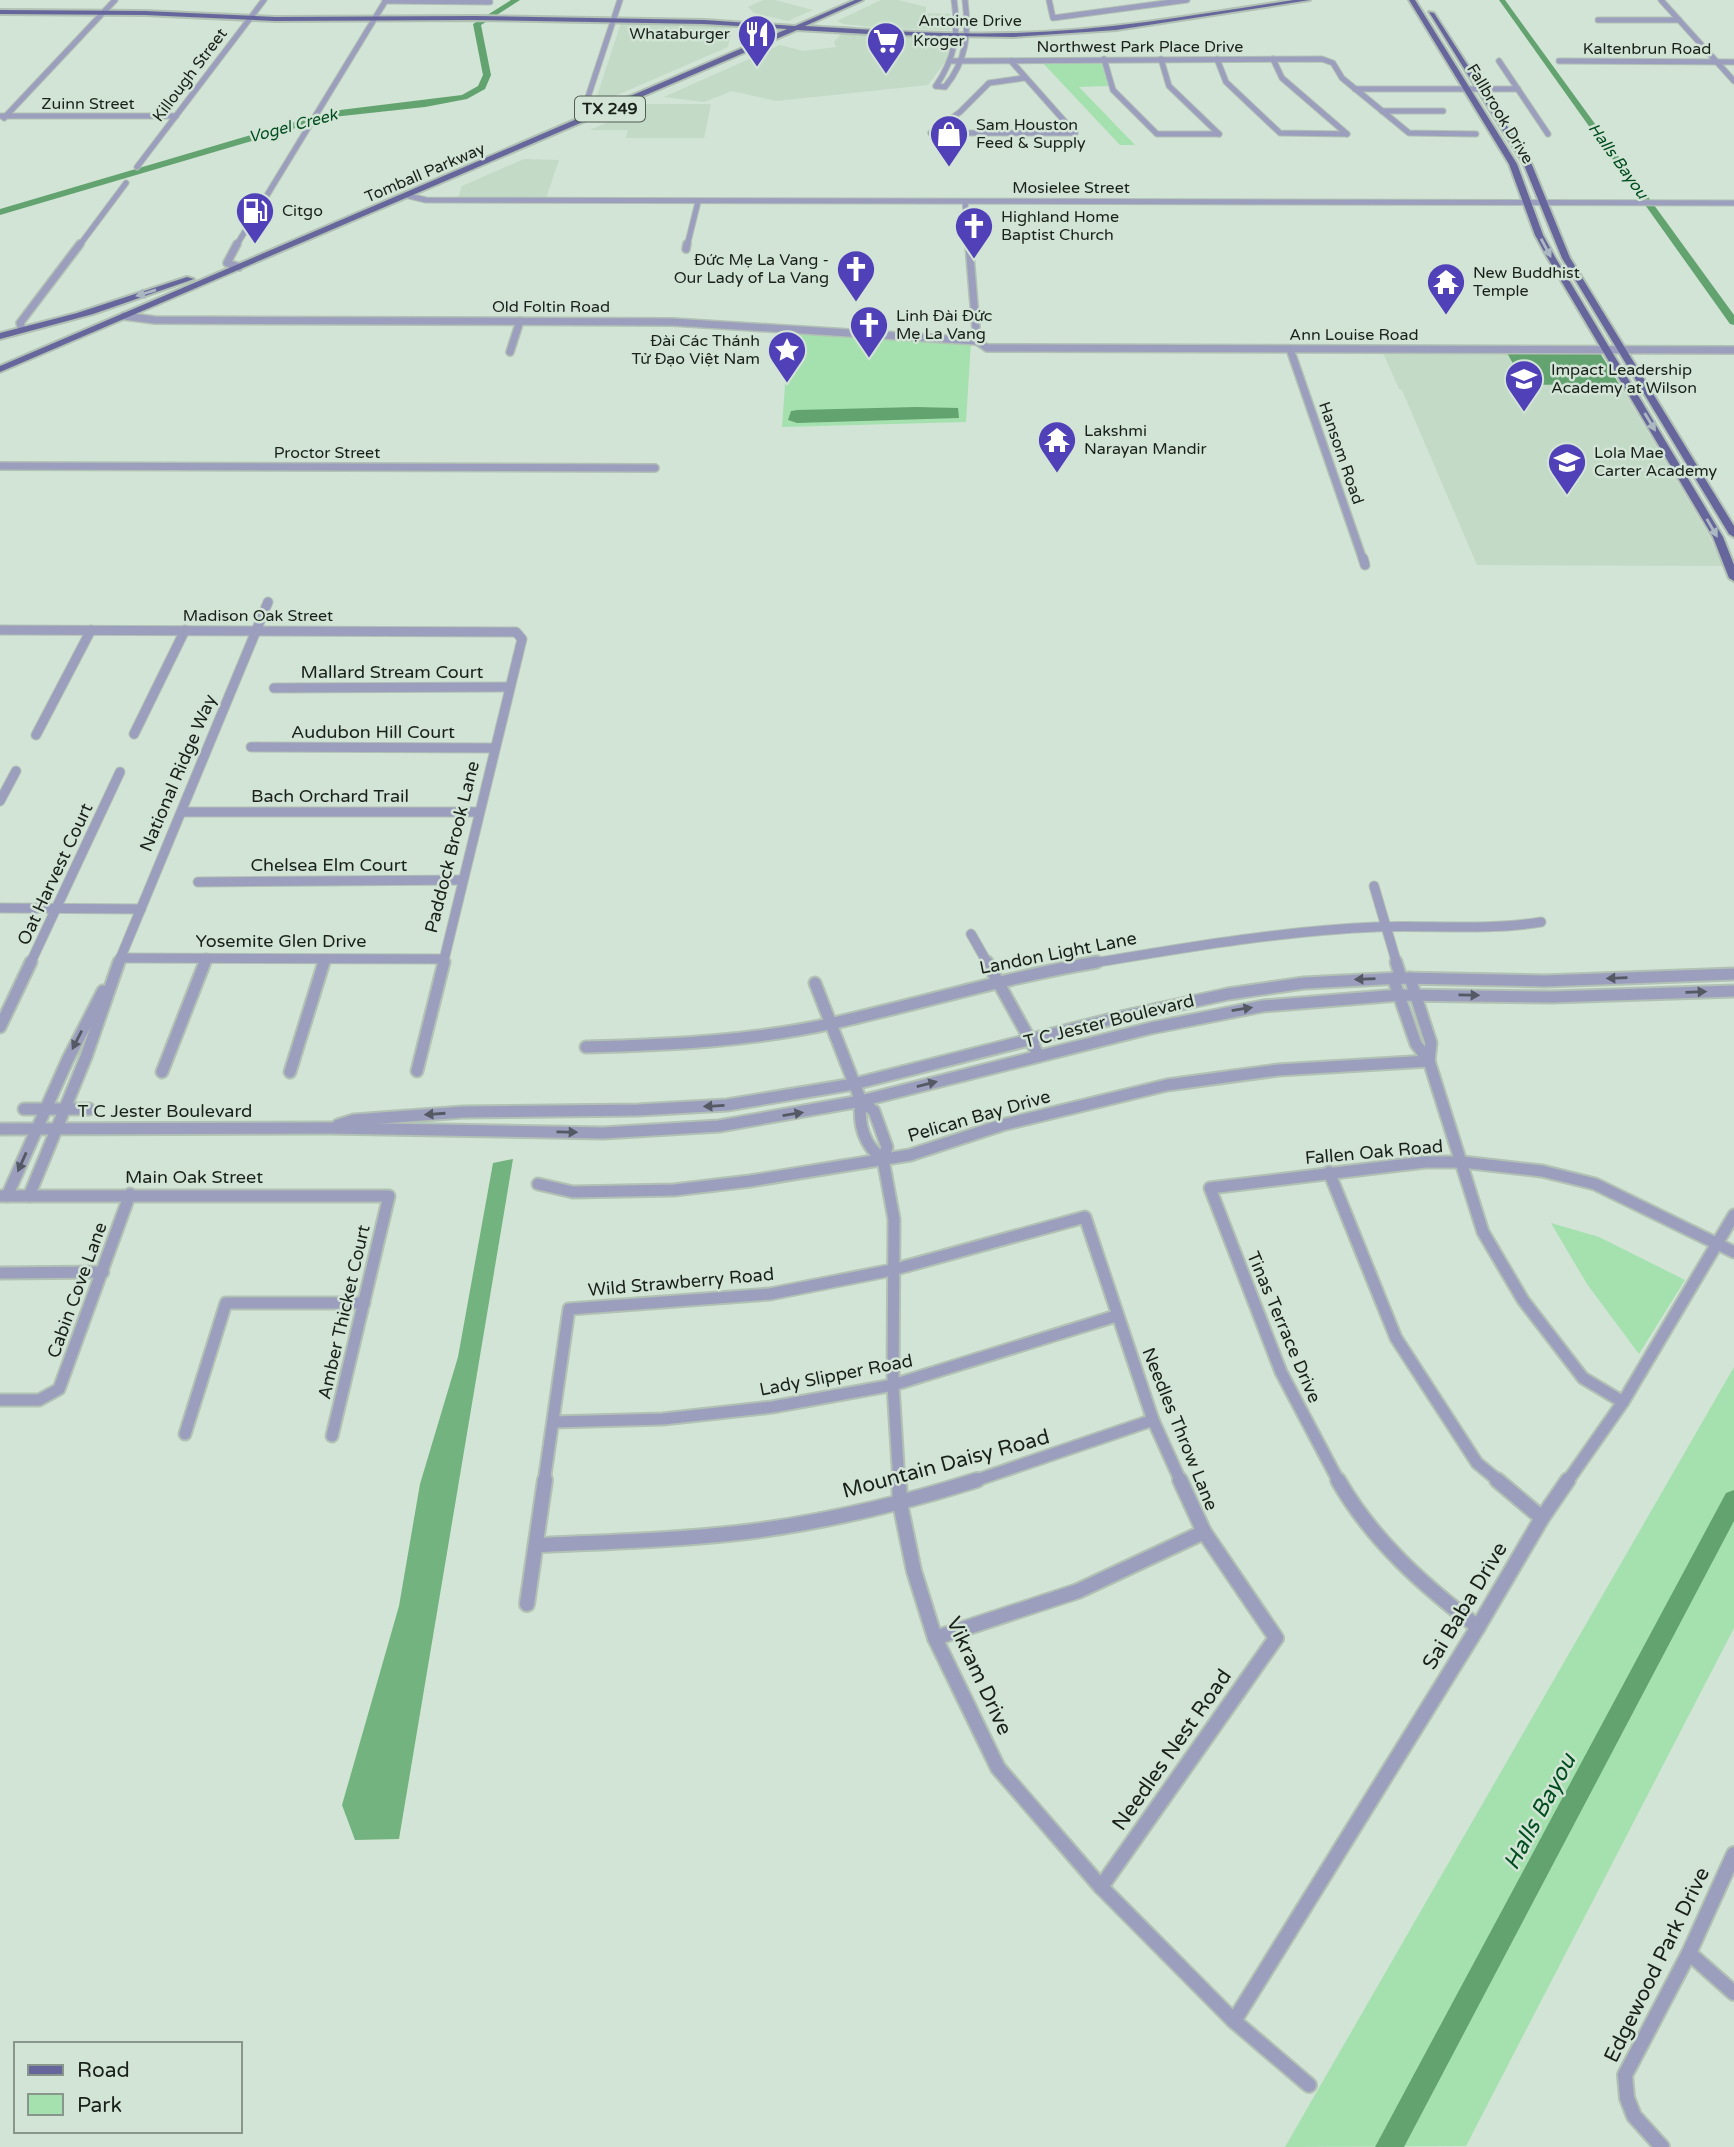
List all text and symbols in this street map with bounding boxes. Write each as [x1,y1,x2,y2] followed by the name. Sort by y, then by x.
[918,11,1022,31] street label: Antoine Drive
[736,13,778,68] restaurant icon: Whataburger
[865,20,907,75] supermarket icon: Kroger
[148,24,232,126] street label: Killough Street
[629,24,731,44] place label: Whataburger
[913,31,965,51] place label: Kroger
[1037,37,1243,57] street label: Northwest Park Place Drive
[1583,39,1711,59] street label: Kaltenbrun Road
[1462,60,1538,168] street label: Fallbrook Drive
[41,94,135,114] street label: Zuinn Street
[575,96,645,122] road number: TX 249
[246,104,341,147] water label: Vogel Creek
[928,113,970,168] shop icon: Sam Houston Feed & Supply
[976,115,1086,153] place label: Sam Houston Feed & Supply
[1584,119,1653,204] water label: Halls Bayou
[362,139,488,207] street label: Tomball Parkway
[1012,178,1130,198] street label: Mosielee Street
[234,190,276,245] fuel station icon: Citgo
[282,201,323,221] place label: Citgo
[953,205,995,260] church icon: Highland Home Baptist Church
[1001,207,1119,245] place label: Highland Home Baptist Church
[1540,238,1552,258] one-way arrow
[835,248,877,303] church icon: Đức Mẹ La Vang - Our Lady of La Vang
[674,250,829,288] place label: Đức Mẹ La Vang - Our Lady of La Vang
[1425,261,1467,316] temple icon: New Buddhist Temple
[1473,263,1580,301] place label: New Buddhist Temple
[136,288,157,298] one-way arrow
[492,297,610,317] street label: Old Foltin Road
[848,304,890,359] church icon: Linh Đài Đức Mẹ La Vang
[896,306,992,344] place label: Linh Đài Đức Mẹ La Vang
[1289,325,1419,345] street label: Ann Louise Road
[766,329,808,384] place icon: Đài Các Thánh Tử Đạo Việt Nam
[632,331,760,369] place label: Đài Các Thánh Tử Đạo Việt Nam
[1503,358,1545,413] school or university icon: Impact Leadership Academy at Wilson
[1551,360,1697,398] place label: Impact Leadership Academy at Wilson
[1314,399,1368,507] street label: Hansom Road
[1643,412,1656,431] one-way arrow
[1036,419,1078,474] temple icon: Lakshmi Narayan Mandir
[1084,421,1207,459] place label: Lakshmi Narayan Mandir
[1546,441,1588,496] school or university icon: Lola Mae Carter Academy
[274,443,380,463] street label: Proctor Street
[1594,443,1718,481] place label: Lola Mae Carter Academy
[1706,519,1719,538] one-way arrow
[183,606,333,626] street label: Madison Oak Street
[301,661,484,683] street label: Mallard Stream Court
[135,691,221,855] street label: National Ridge Way
[291,721,455,743] street label: Audubon Hill Court
[420,759,484,935] street label: Paddock Brook Lane
[251,785,409,807] street label: Bach Orchard Trail
[12,799,98,948] street label: Oat Harvest Court
[251,854,408,876] street label: Chelsea Elm Court
[978,927,1138,979] street label: Landon Light Lane
[196,930,366,952] street label: Yosemite Glen Drive
[1606,973,1628,984] one-way arrow
[1354,974,1376,985] one-way arrow
[1685,987,1707,998] one-way arrow
[1021,989,1197,1053] street label: T C Jester Boulevard
[1458,990,1480,1001] one-way arrow
[1231,1003,1253,1014] one-way arrow
[72,1030,83,1050] one-way arrow
[916,1078,938,1089] one-way arrow
[905,1085,1053,1147] street label: Pelican Bay Drive
[78,1100,252,1122] street label: T C Jester Boulevard
[703,1101,725,1112] one-way arrow
[782,1108,804,1119] one-way arrow
[424,1109,446,1120] one-way arrow
[556,1127,578,1138] one-way arrow
[1304,1135,1444,1169] street label: Fallen Oak Road
[16,1152,28,1172] one-way arrow
[125,1166,263,1188] street label: Main Oak Street
[42,1219,112,1361] street label: Cabin Cove Lane
[313,1223,375,1401] street label: Amber Thicket Court
[1242,1248,1326,1406] street label: Tinas Terrace Drive
[587,1263,775,1301] street label: Wild Strawberry Road
[1137,1344,1223,1514] street label: Needles Throw Lane
[757,1349,915,1401] street label: Lady Slipper Road
[840,1424,1052,1504] street label: Mountain Daisy Road
[1417,1538,1513,1674] street label: Sai Baba Drive
[941,1613,1017,1739] street label: Vikram Drive
[1107,1665,1237,1835] street label: Needles Nest Road
[1498,1748,1583,1875] water label: Halls Bayou
[1599,1863,1715,2067] street label: Edgewood Park Drive
[14,2042,242,2133] legend
[77,2058,130,2083] text: Road
[77,2093,122,2118] text: Park

